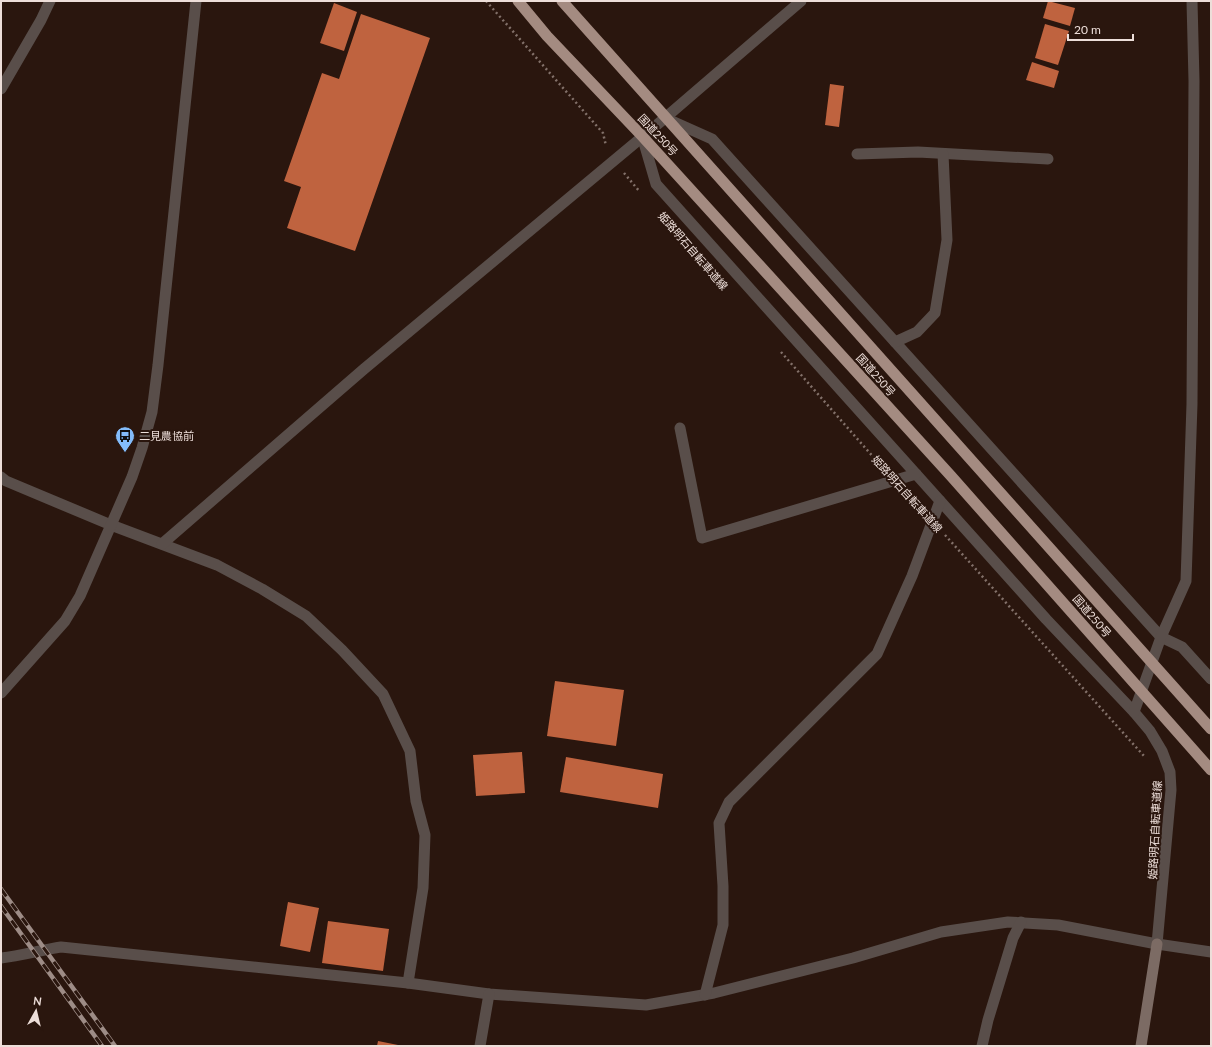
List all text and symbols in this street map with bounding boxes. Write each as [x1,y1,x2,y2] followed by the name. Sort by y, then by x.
[1068,16,1133,42] scale bar
[1074,22,1101,37] text: 20 m
[636,111,681,158] street label: 国道250号
[656,209,731,292] street label: 姫路明石自転車道線
[854,351,899,398] street label: 国道250号
[114,425,136,453] bus stop icon: 二見農協前
[139,429,194,442] place label: 二見農協前
[869,453,945,535] street label: 姫路明石自転車道線
[1070,592,1114,640] street label: 国道250号
[1145,780,1164,880] street label: 姫路明石自転車道線
[16,991,56,1031] north arrow
[32,994,43,1008] text: N

